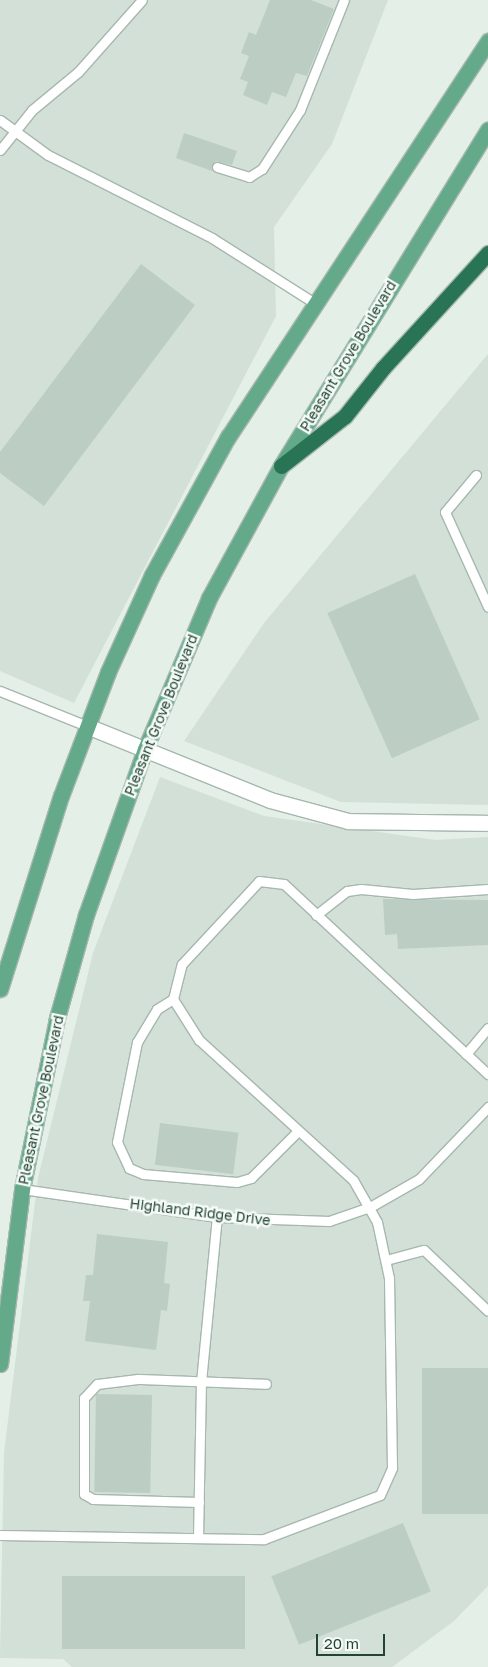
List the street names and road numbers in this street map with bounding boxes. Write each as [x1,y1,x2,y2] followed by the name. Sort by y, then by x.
[296,278,400,434] street label: Pleasant Grove Boulevard
[121,632,201,798] street label: Pleasant Grove Boulevard
[15,1014,67,1186] street label: Pleasant Grove Boulevard
[129,1195,271,1229] street label: Highland Ridge Drive

